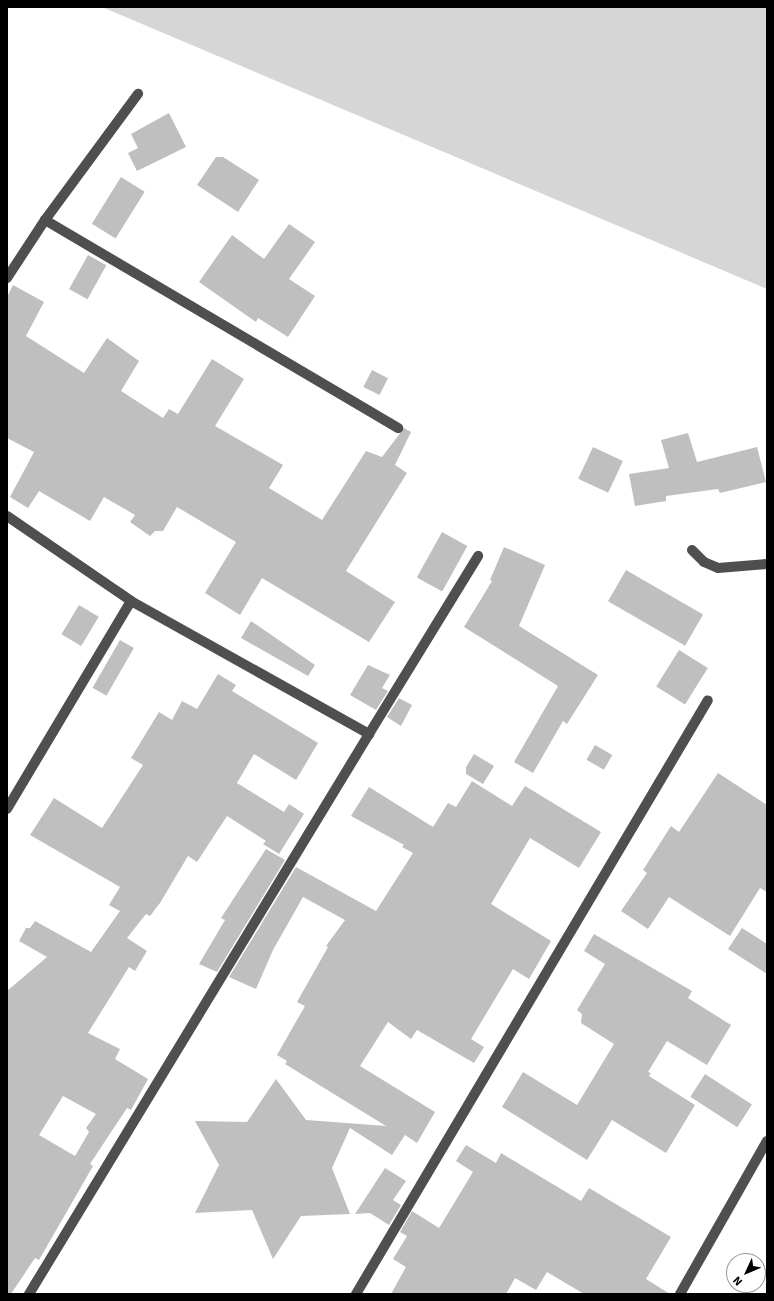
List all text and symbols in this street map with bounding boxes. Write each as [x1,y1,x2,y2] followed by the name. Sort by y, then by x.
[726,1253,766,1293] north arrow
[730,1274,745,1288] text: N

